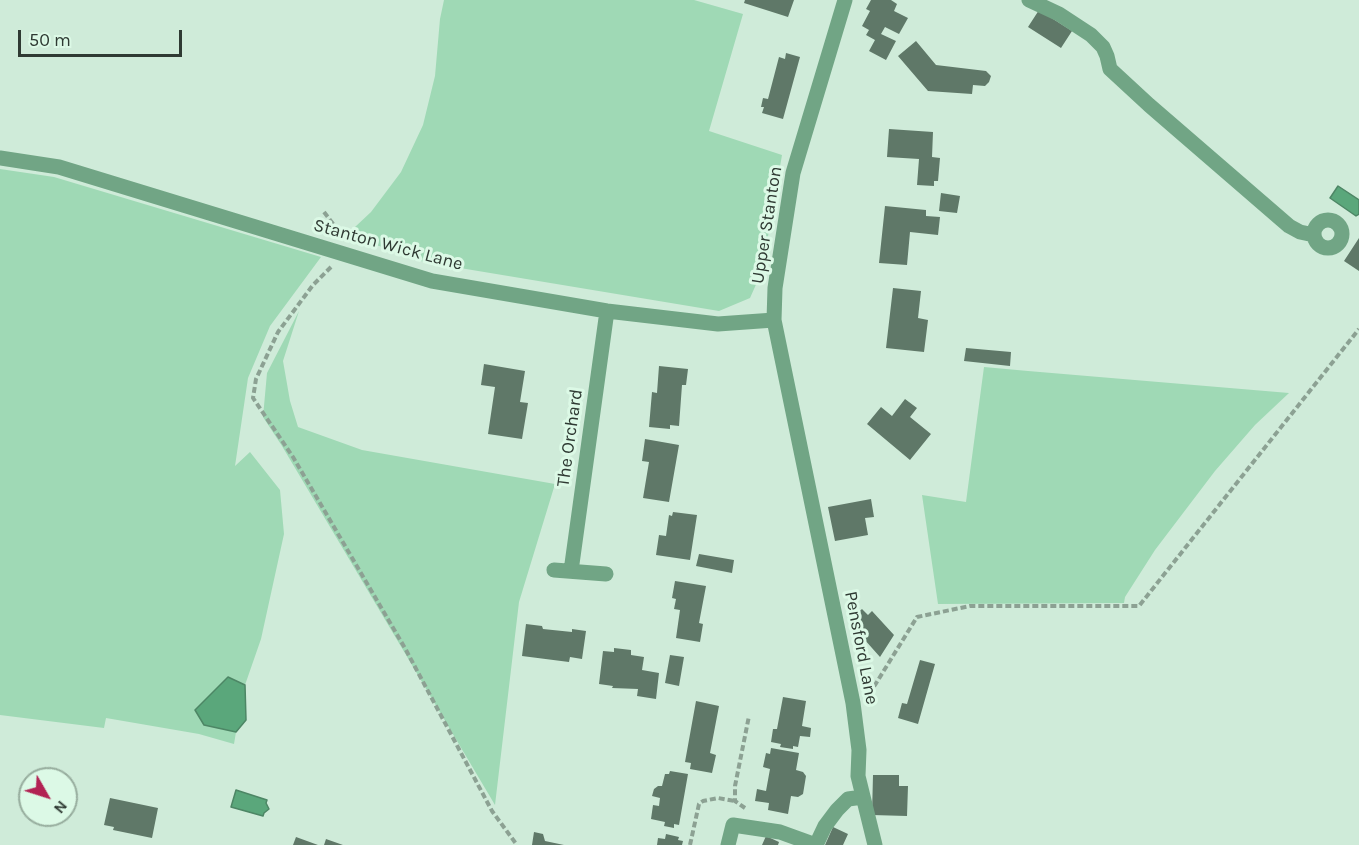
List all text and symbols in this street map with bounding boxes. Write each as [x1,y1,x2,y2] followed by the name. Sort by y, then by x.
[21,18,184,56] scale bar
[29,29,71,51] text: 50 m
[747,165,787,285] street label: Upper Stanton
[311,215,465,275] street label: Stanton Wick Lane
[552,388,588,488] street label: The Orchard
[839,590,883,706] street label: Pensford Lane
[18,767,78,827] north arrow
[50,797,72,818] text: N

